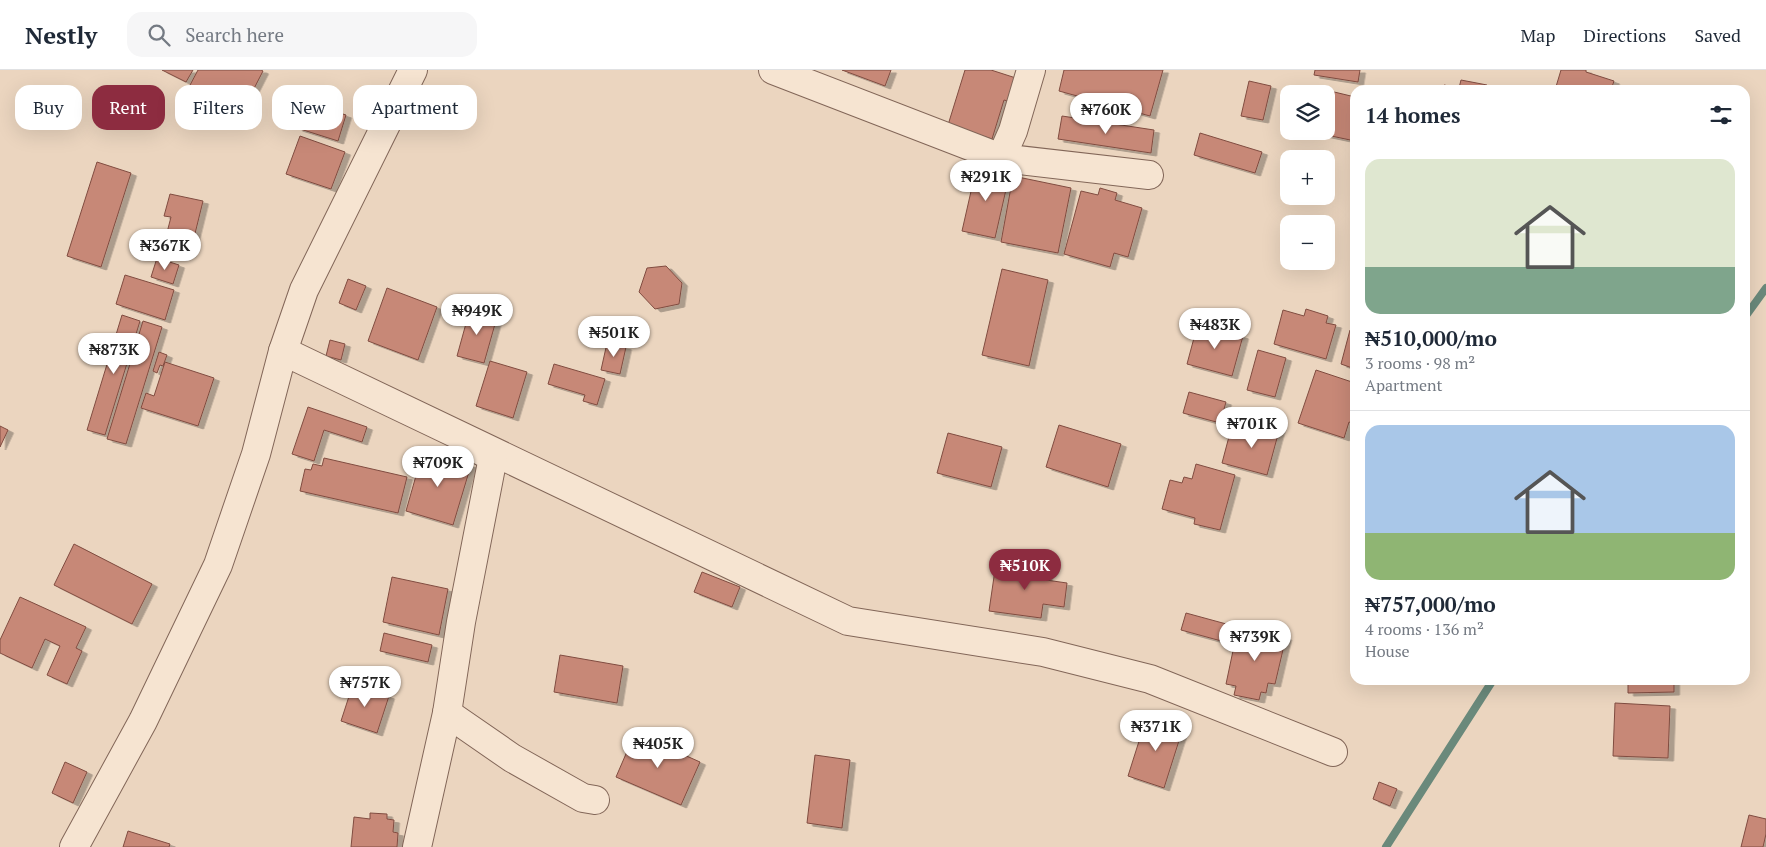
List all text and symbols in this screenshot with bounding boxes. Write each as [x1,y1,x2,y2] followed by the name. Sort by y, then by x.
[127,12,477,57] search box
[25,19,97,51] text: Nestly
[145,21,173,49] icon: search
[185,22,284,47] text: Search here
[1520,23,1555,47] text: Map
[1583,23,1666,47] text: Directions
[1694,23,1741,47] text: Saved
[15,85,82,130] chip: Buy
[92,85,165,130] chip: Rent
[175,85,262,130] chip: Filters
[272,85,343,130] chip: New
[353,85,477,130] chip: Apartment
[1280,85,1335,270] map controls
[1280,85,1335,140] button: layers
[1071,92,1141,135] pin: ₦760K
[1081,98,1131,120] text: ₦760K
[1365,101,1461,129] text: 14 homes
[1707,101,1735,129] icon: filters
[1280,150,1335,205] button: +
[951,160,1021,202] pin: ₦291K
[961,165,1011,187] text: ₦291K
[1505,192,1595,282] icon: home
[1280,215,1335,270] button: −
[130,228,200,271] pin: ₦367K
[140,234,190,256] text: ₦367K
[442,294,512,336] pin: ₦949K
[452,299,502,321] text: ₦949K
[1180,308,1250,350] pin: ₦483K
[1190,313,1240,335] text: ₦483K
[579,316,649,358] pin: ₦501K
[589,321,639,343] text: ₦501K
[1365,324,1497,352] text: ₦510,000/mo
[79,332,149,375] pin: ₦873K
[89,338,139,360] text: ₦873K
[1365,352,1475,374] text: 3 rooms · 98 m²
[1365,374,1442,396] text: Apartment
[1217,406,1287,449] pin: ₦701K
[1227,412,1277,434] text: ₦701K
[403,446,473,488] pin: ₦709K
[413,451,463,473] text: ₦709K
[1505,457,1595,547] icon: home
[990,548,1060,591] pin: ₦510K
[1000,554,1050,576] text: ₦510K
[1365,590,1496,618] text: ₦757,000/mo
[1365,618,1484,640] text: 4 rooms · 136 m²
[1220,620,1290,662] pin: ₦739K
[1230,625,1280,647] text: ₦739K
[1365,640,1410,662] text: House
[330,666,400,708] pin: ₦757K
[340,671,390,693] text: ₦757K
[1121,710,1191,752] pin: ₦371K
[1131,715,1181,737] text: ₦371K
[623,726,693,769] pin: ₦405K
[633,732,683,754] text: ₦405K

